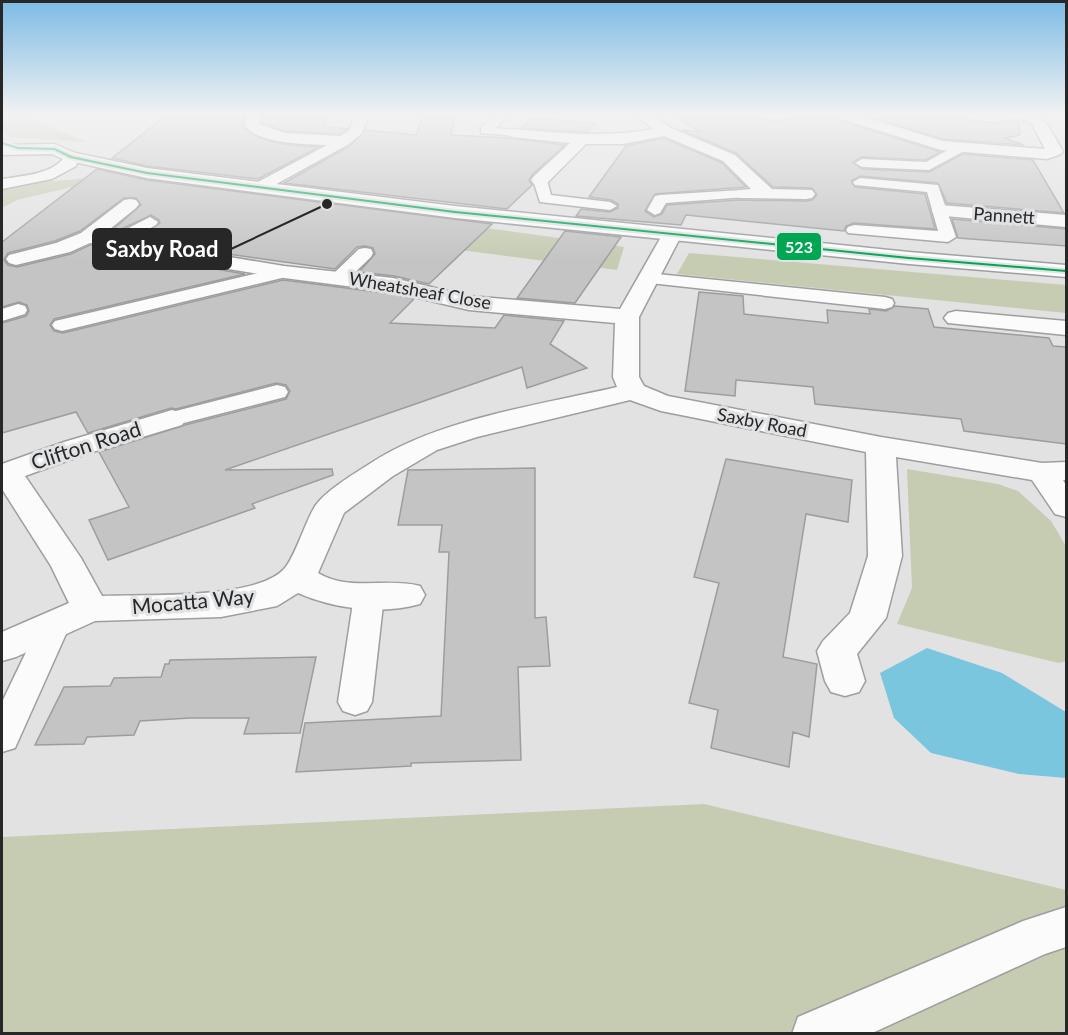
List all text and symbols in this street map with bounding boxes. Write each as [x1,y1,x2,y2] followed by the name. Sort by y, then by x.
[973,202,1036,228] street label: Pannett
[93,229,231,269] callout: Saxby Road
[776,232,822,261] line badge: 523
[106,235,218,262] text: Saxby Road
[785,237,813,256] text: 523
[347,267,493,313] street label: Wheatsheaf Close
[716,403,809,441] street label: Saxby Road
[27,415,144,474] street label: Clifton Road
[131,583,255,618] street label: Mocatta Way

